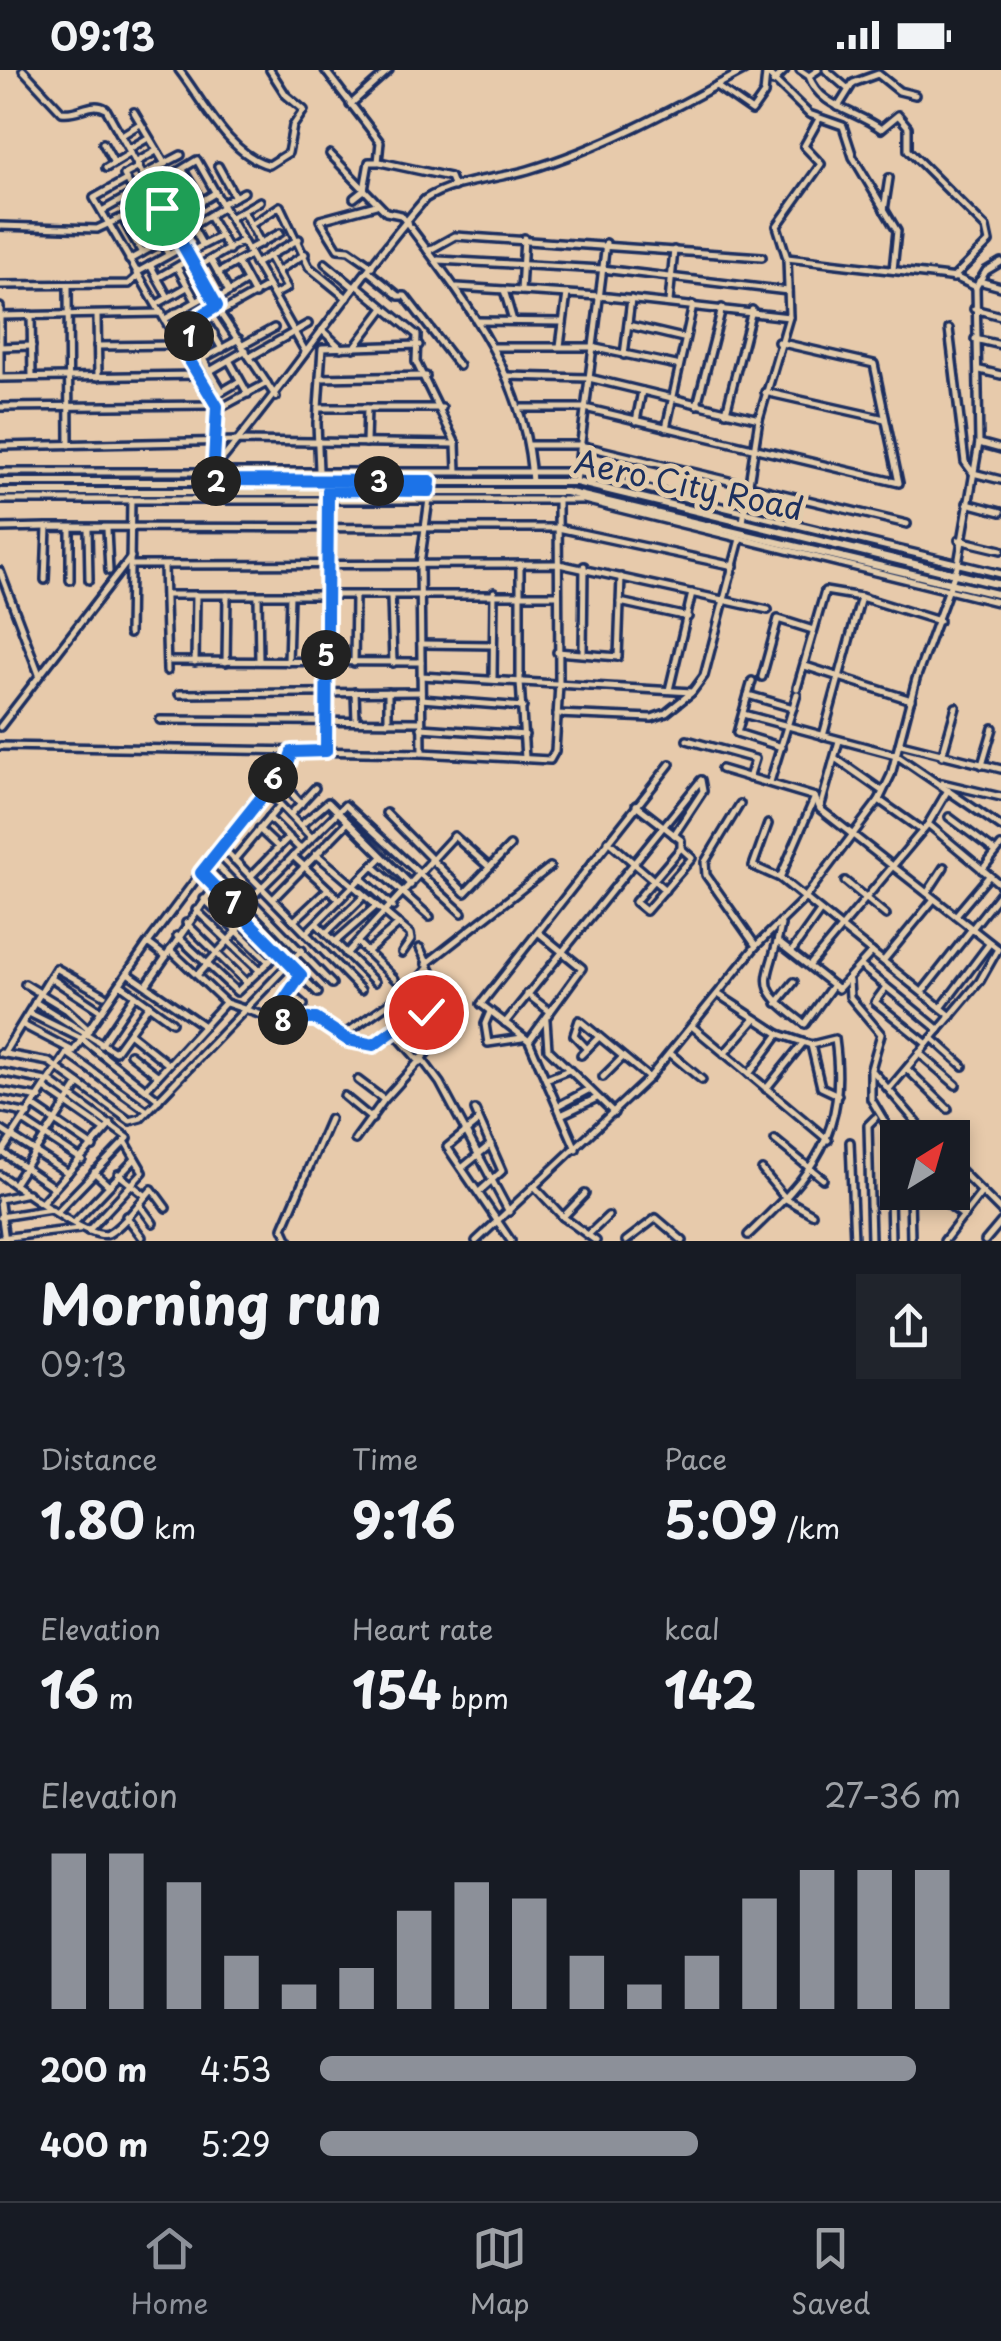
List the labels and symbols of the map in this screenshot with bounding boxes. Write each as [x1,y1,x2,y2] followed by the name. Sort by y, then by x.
[120,166,205,251] pin
[164,311,214,361] pin: 1
[571,436,808,532] street label: Aero City Road
[191,456,241,506] pin: 2
[354,456,404,506] pin: 3
[301,630,351,680] pin: 5
[248,753,298,803] pin: 6
[208,878,258,928] pin: 7
[384,970,469,1055] pin
[258,995,308,1045] pin: 8
[880,1120,970,1210] north arrow

